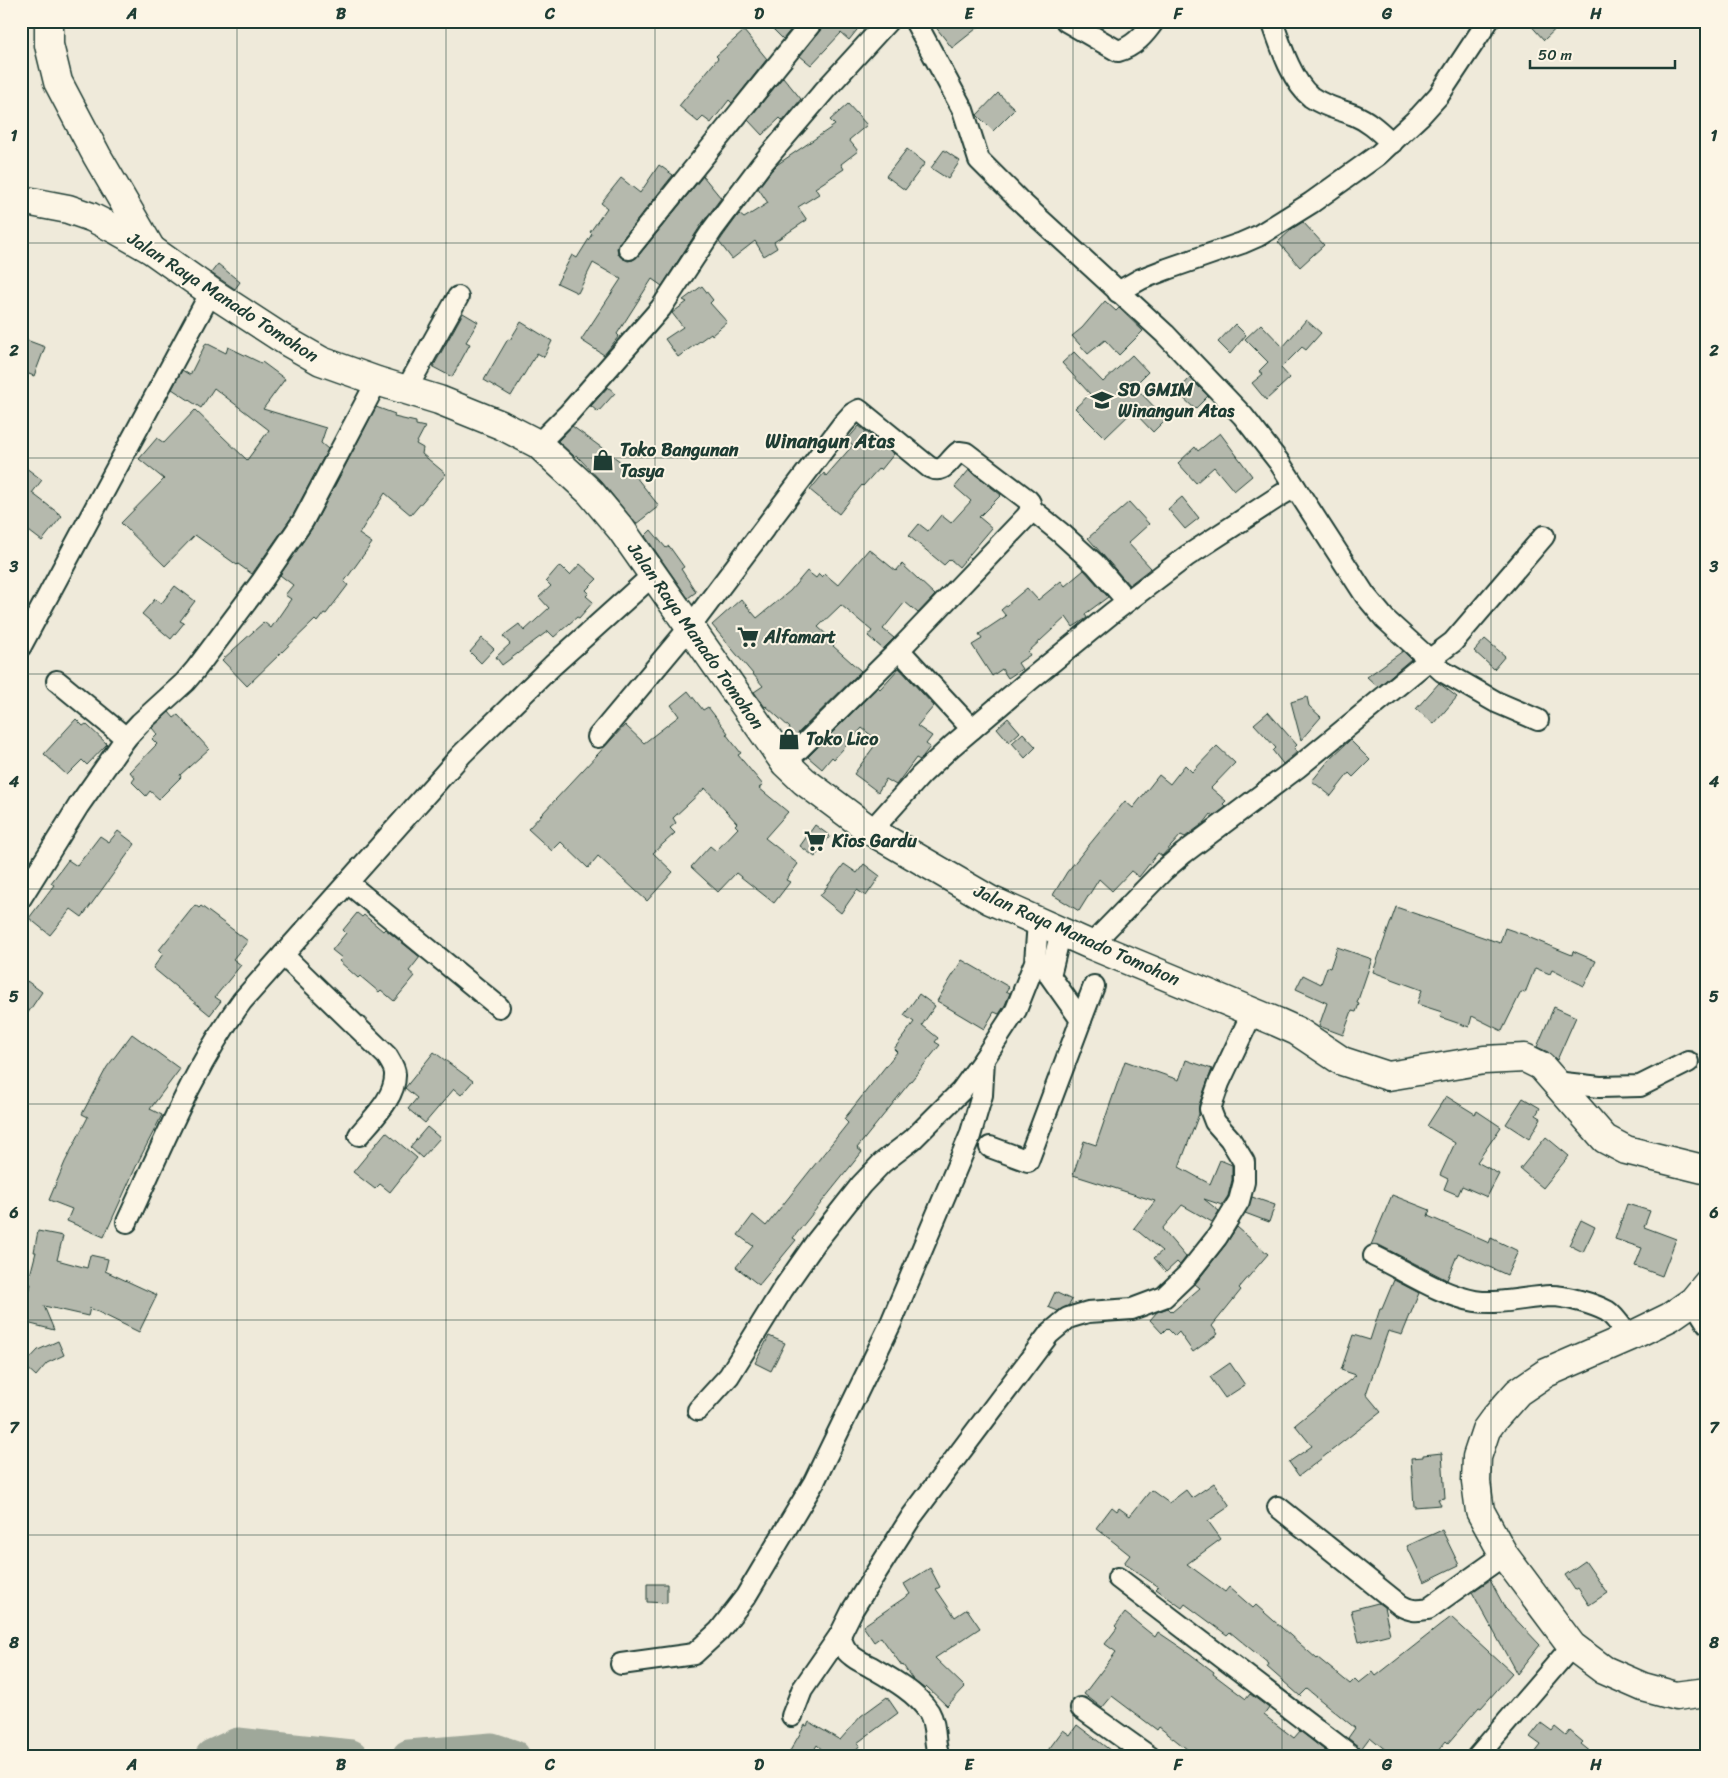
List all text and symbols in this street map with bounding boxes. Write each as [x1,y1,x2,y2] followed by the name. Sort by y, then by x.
[126,0,137,28] text: A
[336,0,347,28] text: B
[544,0,556,28] text: C
[754,0,764,28] text: D
[965,0,975,28] text: E
[1173,0,1184,28] text: F
[1381,0,1393,28] text: G
[1589,0,1602,28] text: H
[1530,38,1676,70] scale bar
[1538,42,1573,68] text: 50 m
[11,121,18,150] text: 1
[1711,121,1718,150] text: 1
[120,222,326,371] street label: Jalan Raya Manado Tomohon
[8,336,19,365] text: 2
[1708,336,1719,365] text: 2
[1117,374,1235,427] place label: SD GMIM Winangun Atas
[1089,387,1115,413] school or university icon: SD GMIM Winangun Atas
[765,424,896,459] district label: Winangun Atas
[620,434,739,487] place label: Toko Bangunan Tasya
[590,447,616,473] shop icon: Toko Bangunan Tasya
[618,535,773,737] street label: Jalan Raya Manado Tomohon
[9,552,19,581] text: 3
[1709,552,1719,581] text: 3
[763,621,836,653] place label: Alfamart
[735,624,761,650] supermarket icon: Alfamart
[806,723,879,755] place label: Toko Lico
[776,726,802,752] shop icon: Toko Lico
[8,767,19,796] text: 4
[1708,767,1719,796] text: 4
[831,825,917,857] place label: Kios Gardu
[802,828,828,854] supermarket icon: Kios Gardu
[968,875,1186,995] street label: Jalan Raya Manado Tomohon
[9,982,19,1011] text: 5
[1709,982,1719,1011] text: 5
[8,1198,19,1227] text: 6
[1708,1198,1719,1227] text: 6
[9,1413,20,1442] text: 7
[1709,1413,1720,1442] text: 7
[8,1628,19,1657] text: 8
[1708,1628,1719,1657] text: 8
[126,1750,137,1778] text: A
[336,1750,347,1778] text: B
[544,1750,556,1778] text: C
[754,1750,764,1778] text: D
[965,1750,975,1778] text: E
[1173,1750,1184,1778] text: F
[1381,1750,1393,1778] text: G
[1589,1750,1602,1778] text: H

